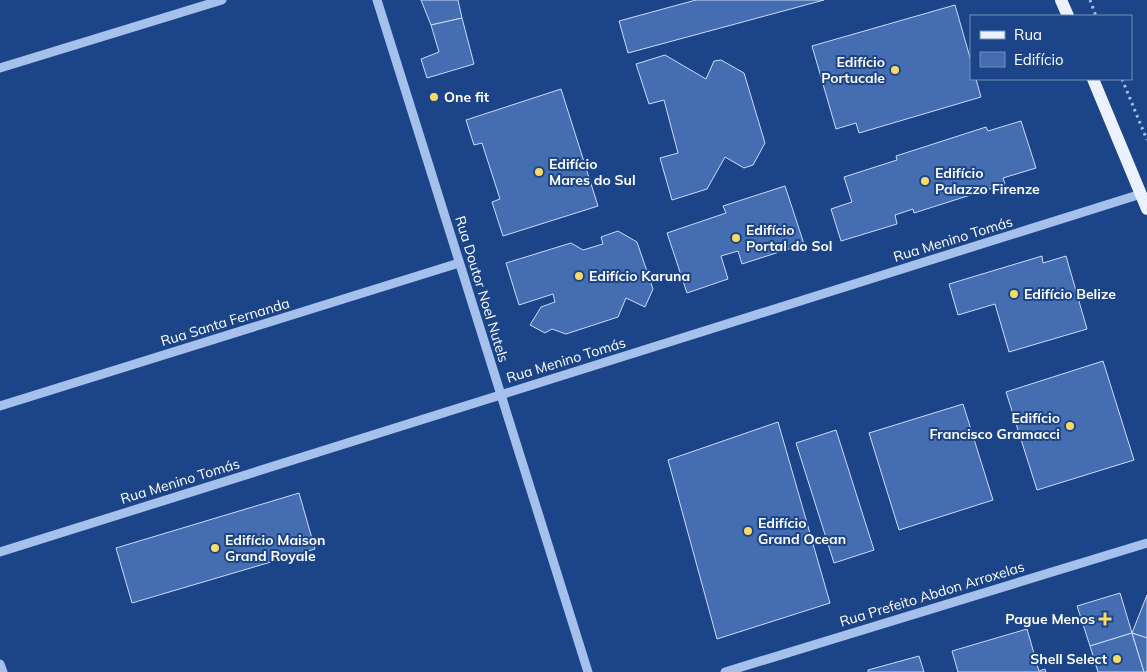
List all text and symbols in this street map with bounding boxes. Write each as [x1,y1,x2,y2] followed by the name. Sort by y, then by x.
[970,15,1132,80] legend
[1014,25,1042,44] text: Rua
[1014,50,1064,69] text: Edifício
[821,53,885,87] place label: Edifício Portucale
[889,64,901,76] marker: Edifício Portucale
[444,88,490,106] place label: One fit
[428,91,440,103] marker: One fit
[549,155,636,189] place label: Edifício Mares do Sul
[935,164,1040,198] place label: Edifício Palazzo Firenze
[533,166,545,178] marker: Edifício Mares do Sul
[919,175,931,187] marker: Edifício Palazzo Firenze
[891,212,1015,266] street label: Rua Menino Tomás
[451,214,513,364] street label: Rua Doutor Noel Nutels
[746,221,832,255] place label: Edifício Portal do Sol
[730,232,742,244] marker: Edifício Portal do Sol
[589,267,690,285] place label: Edifício Karuna
[573,270,585,282] marker: Edifício Karuna
[1024,285,1116,303] place label: Edifício Belize
[1008,288,1020,300] marker: Edifício Belize
[158,294,292,350] street label: Rua Santa Fernanda
[504,333,628,387] street label: Rua Menino Tomás
[929,409,1060,443] place label: Edifício Francisco Gramacci
[1064,420,1076,432] marker: Edifício Francisco Gramacci
[118,454,242,508] street label: Rua Menino Tomás
[758,514,846,548] place label: Edifício Grand Ocean
[742,525,754,537] marker: Edifício Grand Ocean
[225,531,326,565] place label: Edifício Maison Grand Royale
[209,542,221,554] marker: Edifício Maison Grand Royale
[838,557,1027,631] street label: Rua Prefeito Abdon Arroxelas
[1005,610,1095,628] place label: Pague Menos
[1099,613,1111,625] marker: Pague Menos
[1030,650,1108,668] place label: Shell Select
[1111,653,1123,665] marker: Shell Select

